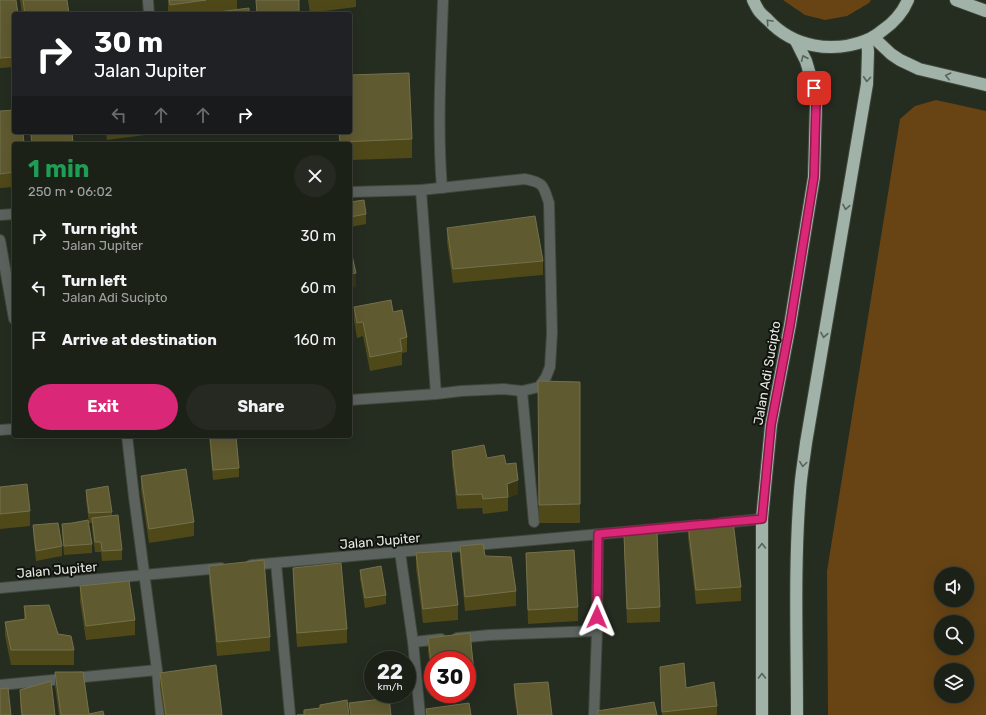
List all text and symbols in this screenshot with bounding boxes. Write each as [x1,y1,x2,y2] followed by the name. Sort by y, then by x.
[767,19,774,26] one-way arrow
[94,26,163,59] text: 30 m
[28,28,80,80] icon: right
[801,55,809,62] one-way arrow
[94,60,206,82] text: Jalan Jupiter
[797,71,831,105] pin
[945,72,951,80] one-way arrow
[862,76,871,82] one-way arrow
[803,77,825,99] icon: arrive
[108,104,130,126] icon: left
[150,104,172,126] icon: ahead
[192,104,214,126] icon: ahead
[234,104,256,126] icon: right
[28,155,89,183] text: 1 min
[294,155,336,197] button: close
[28,184,112,199] text: 250 m · 06:02
[842,204,851,210] one-way arrow
[62,220,137,238] text: Turn right
[28,225,50,247] icon: right
[300,227,336,245] text: 30 m
[62,238,143,253] text: Jalan Jupiter
[62,272,127,290] text: Turn left
[28,277,50,299] icon: left
[300,279,336,297] text: 60 m
[62,290,168,305] text: Jalan Adi Sucipto
[750,320,784,426] street label: Jalan Adi Sucipto
[28,329,50,351] icon: arrive
[62,331,217,349] text: Arrive at destination
[294,331,336,349] text: 160 m
[820,332,829,339] one-way arrow
[28,384,178,430] button: Exit
[186,384,336,430] button: Share
[799,461,808,467] one-way arrow
[339,530,421,552] street label: Jalan Jupiter
[758,543,766,549] one-way arrow
[16,559,98,581] street label: Jalan Jupiter
[934,567,974,703] map controls
[934,567,974,607] button: sound
[576,596,618,638] position arrow
[934,615,974,655] button: search
[424,651,476,703] speed limit sign: 30
[377,660,403,684] text: 22
[934,663,974,703] button: layers
[758,673,766,679] one-way arrow
[378,681,402,693] text: km/h

